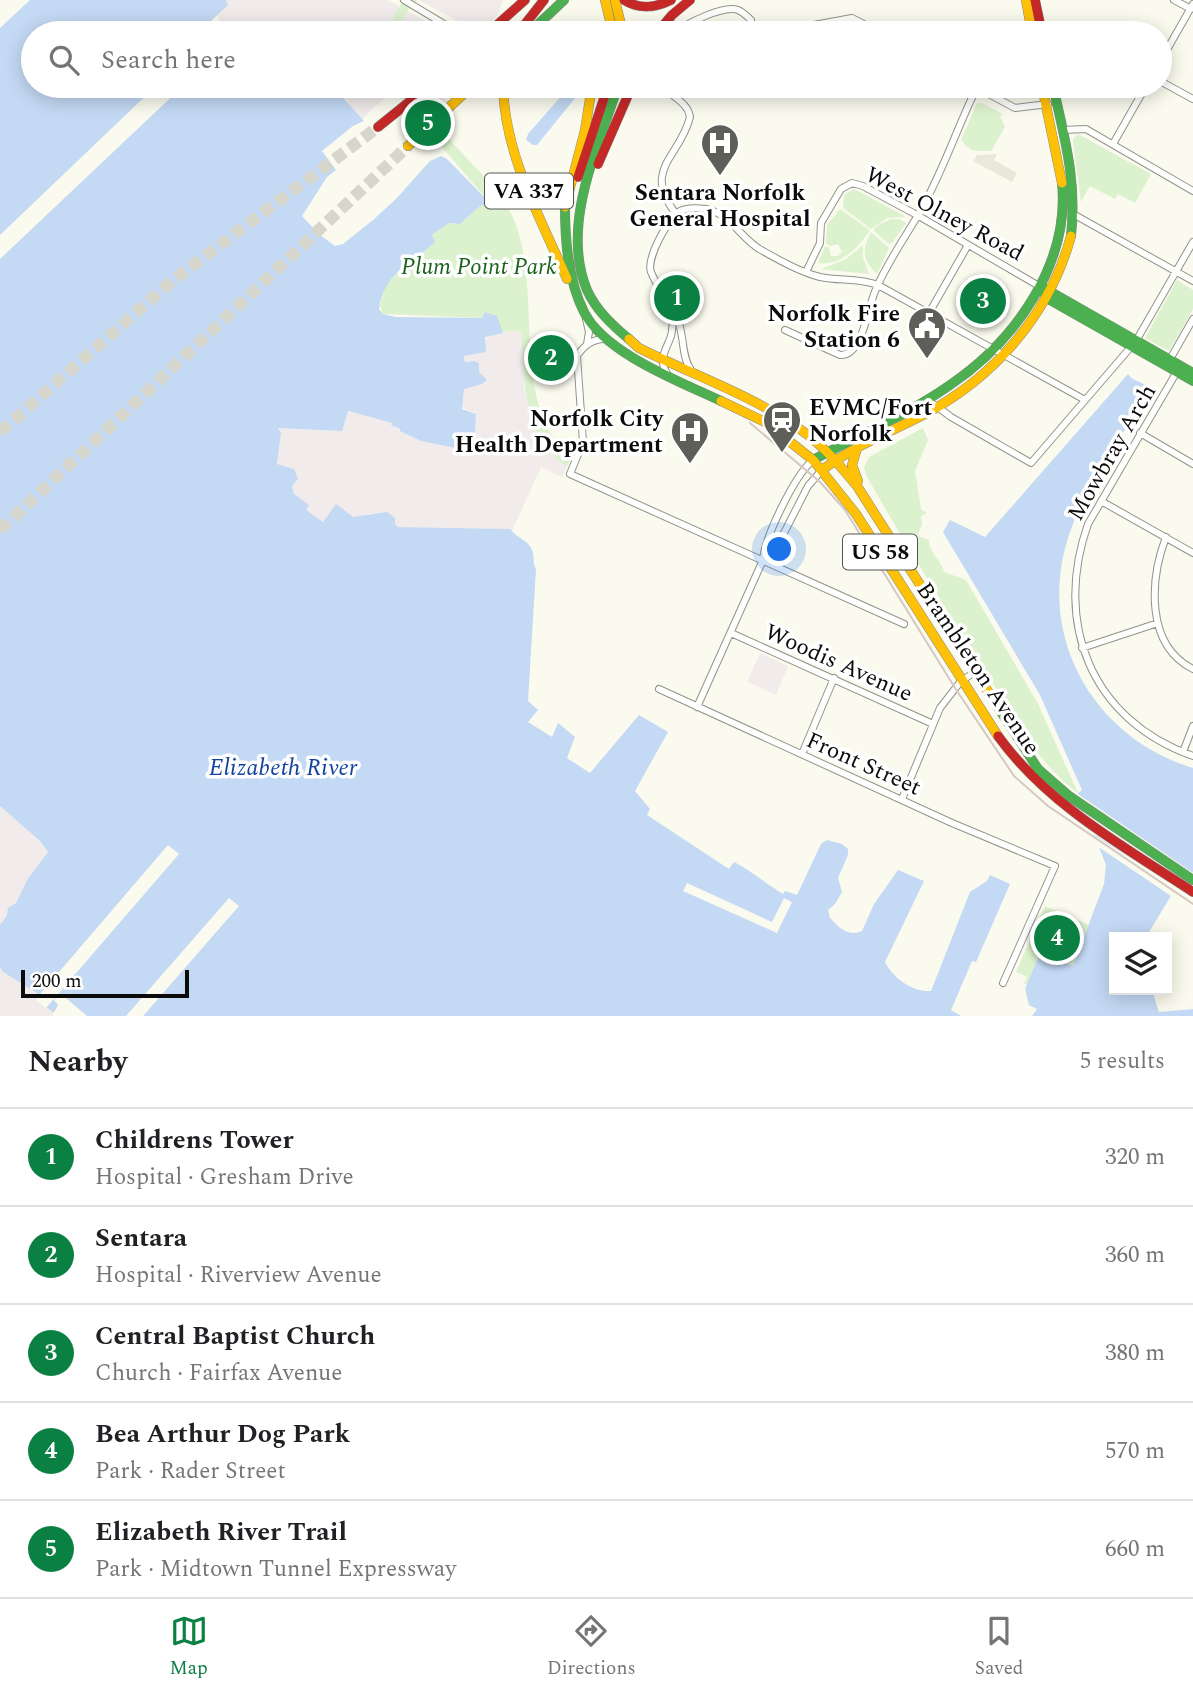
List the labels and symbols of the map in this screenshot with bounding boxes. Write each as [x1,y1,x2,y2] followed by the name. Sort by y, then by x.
[405,97,451,149] pin: 5
[699,122,741,177] hospital icon: Sentara Norfolk General Hospital
[859,158,1030,271] street label: West Olney Road
[485,174,573,208] road number: VA 337
[630,176,810,237] place label: Sentara Norfolk General Hospital
[401,250,557,285] park label: Plum Point Park
[654,272,700,324] pin: 1
[960,275,1006,327] pin: 3
[768,297,900,358] place label: Norfolk Fire Station 6
[906,305,948,360] public building icon: Norfolk Fire Station 6
[528,332,574,384] pin: 2
[1059,378,1166,528] street label: Mowbray Arch
[809,391,932,452] place label: EVMC/Fort Norfolk
[761,399,803,454] station icon: EVMC/Fort Norfolk
[455,402,664,463] place label: Norfolk City Health Department
[669,410,711,465] hospital icon: Norfolk City Health Department
[762,532,796,566] your location
[843,534,917,570] road number: US 58
[907,575,1049,762] street label: Brambleton Avenue
[759,615,918,712] street label: Woodis Avenue
[800,723,927,805] street label: Front Street
[209,750,358,786] water label: Elizabeth River
[1034,912,1080,964] pin: 4
[21,967,189,999] scale bar

